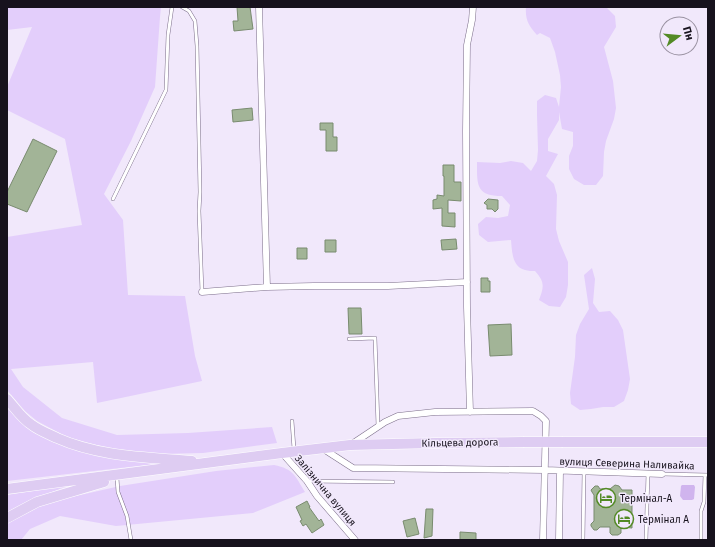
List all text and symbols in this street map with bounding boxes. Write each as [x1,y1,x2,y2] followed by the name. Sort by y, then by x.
[659,16,699,56] north arrow
[680,25,696,42] text: Пн
[421,435,499,450] street label: Кільцева дорога
[292,452,359,529] street label: Залізнична вулиця
[559,456,695,472] street label: вулиця Северина Наливайка
[595,487,617,509] hotel icon: Термінал-А
[620,492,673,505] place label: Термінал-А
[613,508,635,530] hotel icon: Термінал А
[638,513,689,526] place label: Термінал А

